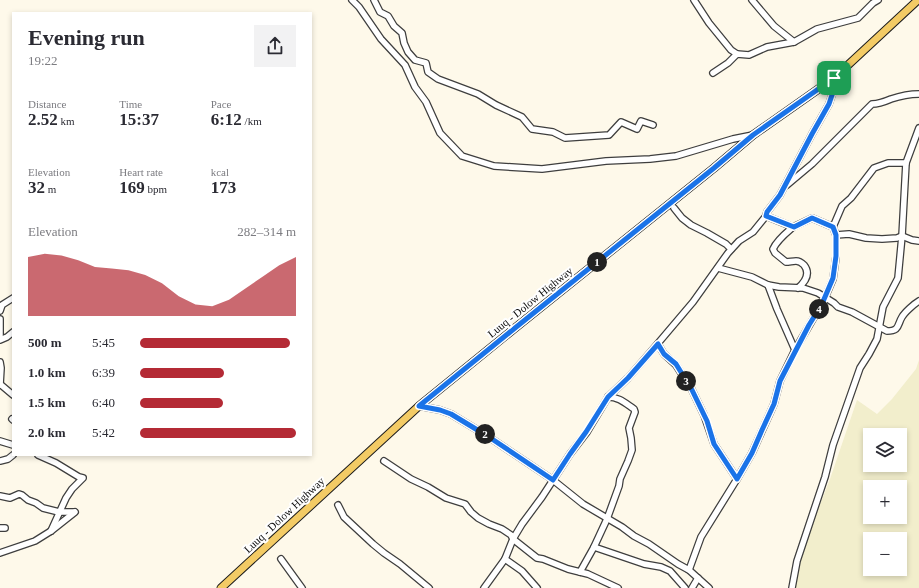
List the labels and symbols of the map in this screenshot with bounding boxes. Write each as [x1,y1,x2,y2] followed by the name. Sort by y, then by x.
[817,61,851,95] pin
[587,252,607,272] pin: 1
[485,264,575,340] street label: Luuq - Dolow Highway
[809,299,829,319] pin: 4
[676,371,696,391] pin: 3
[475,424,495,444] pin: 2
[241,474,327,555] street label: Luuq - Dolow Highway

